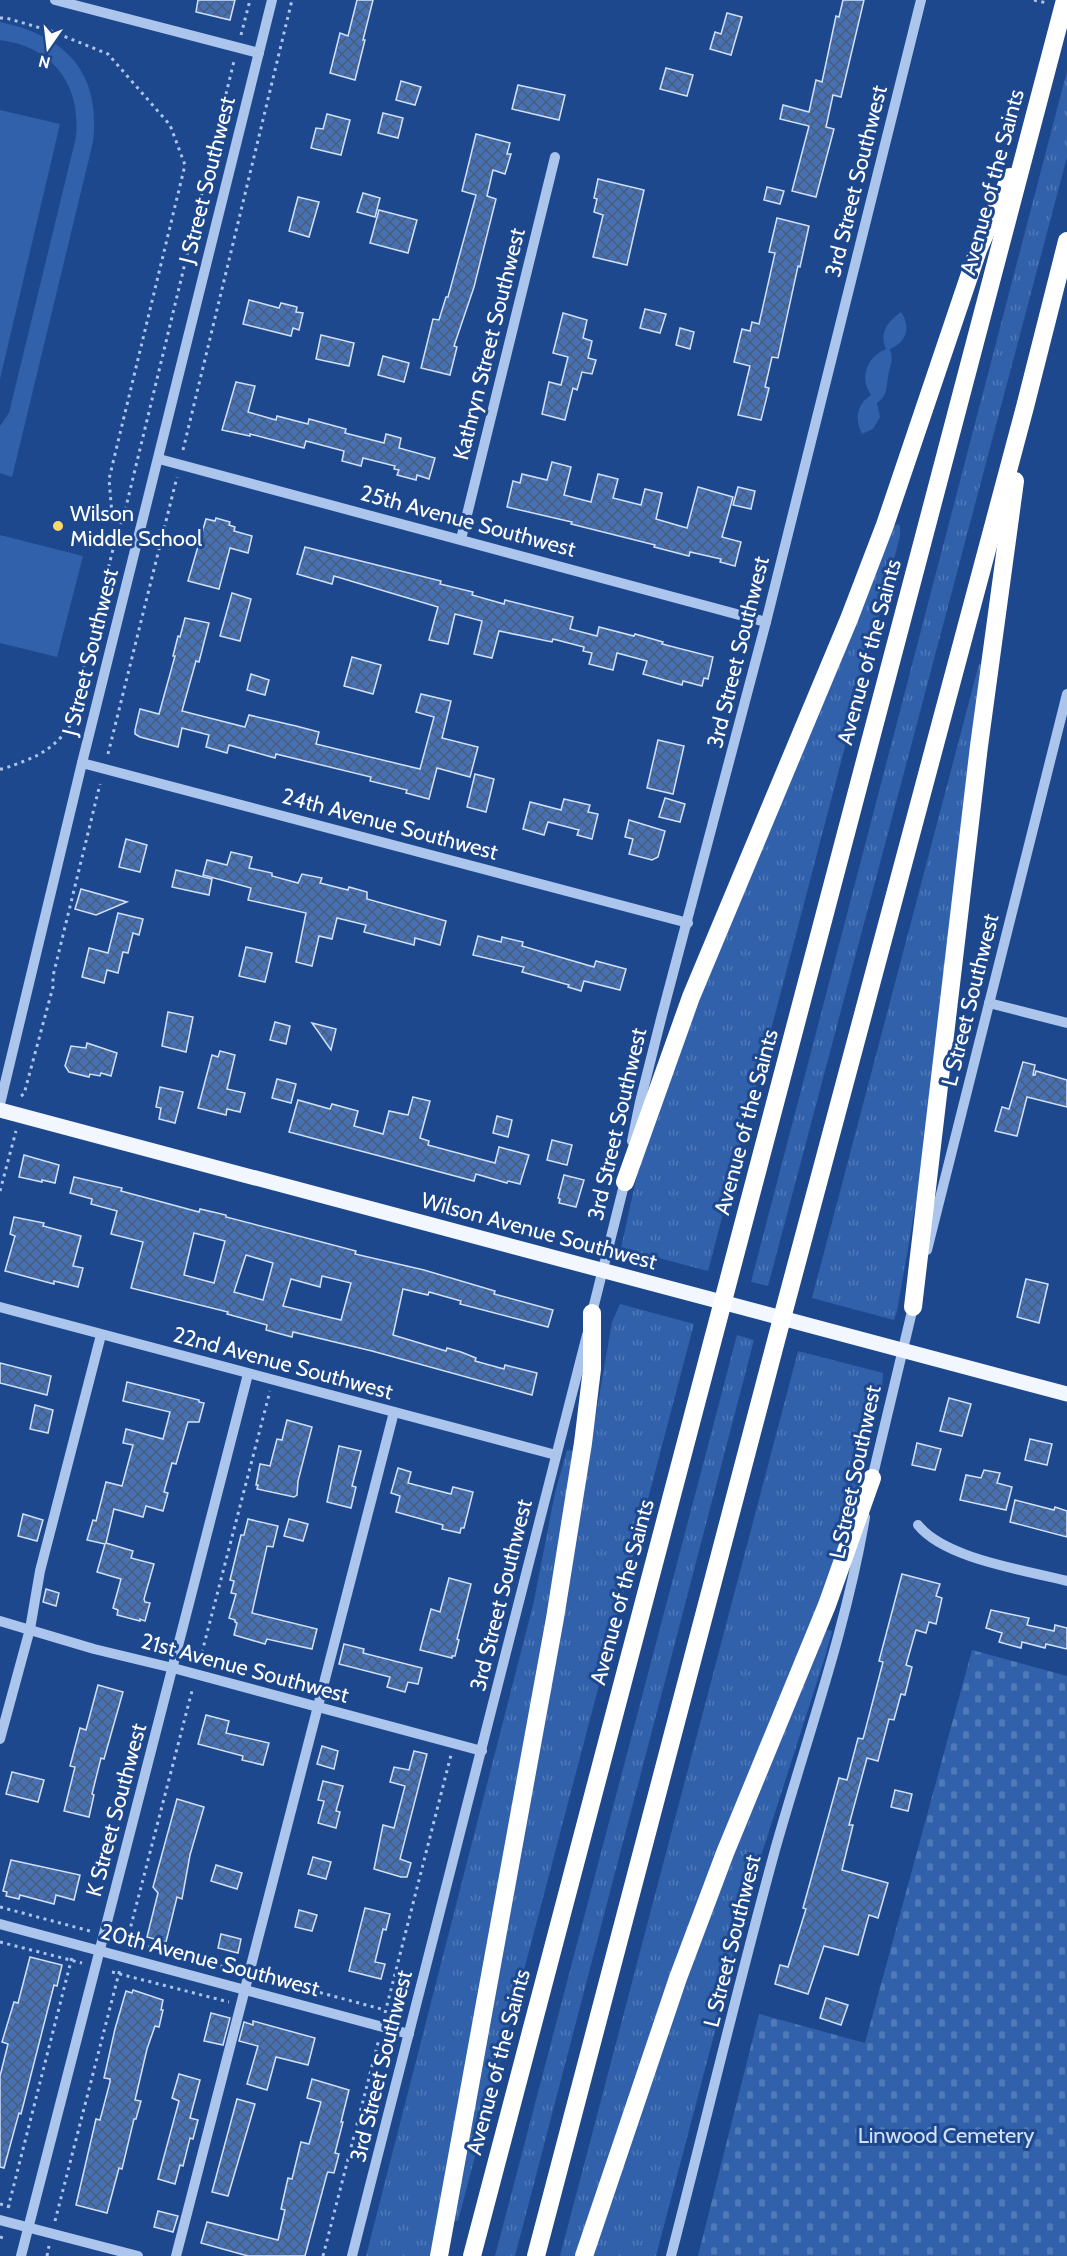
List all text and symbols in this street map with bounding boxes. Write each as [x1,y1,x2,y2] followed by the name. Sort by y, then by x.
[18,18,78,78] north arrow
[37,51,52,73] text: N
[819,82,893,280] street label: 3rd Street Southwest
[954,86,1030,278] street label: Avenue of the Saints
[173,93,241,267] street label: J Street Southwest
[447,225,531,463] street label: Kathryn Street Southwest
[357,479,579,563] street label: 25th Avenue Southwest
[70,500,203,552] place label: Wilson Middle School
[51,519,65,533] marker: Wilson Middle School
[701,553,775,751] street label: 3rd Street Southwest
[831,556,907,748] street label: Avenue of the Saints
[56,565,124,739] street label: J Street Southwest
[279,782,502,866] street label: 24th Avenue Southwest
[936,910,1005,1089] street label: L Street Southwest
[582,1025,652,1223] street label: 3rd Street Southwest
[708,1026,784,1218] street label: Avenue of the Saints
[418,1187,660,1276] street label: Wilson Avenue Southwest
[170,1321,396,1405] street label: 22nd Avenue Southwest
[823,1382,887,1561] street label: L Street Southwest
[464,1496,538,1694] street label: 3rd Street Southwest
[584,1496,660,1688] street label: Avenue of the Saints
[138,1627,352,1709] street label: 21st Avenue Southwest
[80,1720,152,1900] street label: K Street Southwest
[698,1851,767,2030] street label: L Street Southwest
[98,1918,323,2002] street label: 20th Avenue Southwest
[460,1966,536,2158] street label: Avenue of the Saints
[344,1967,418,2165] street label: 3rd Street Southwest
[858,2122,1034,2149] park label: Linwood Cemetery

